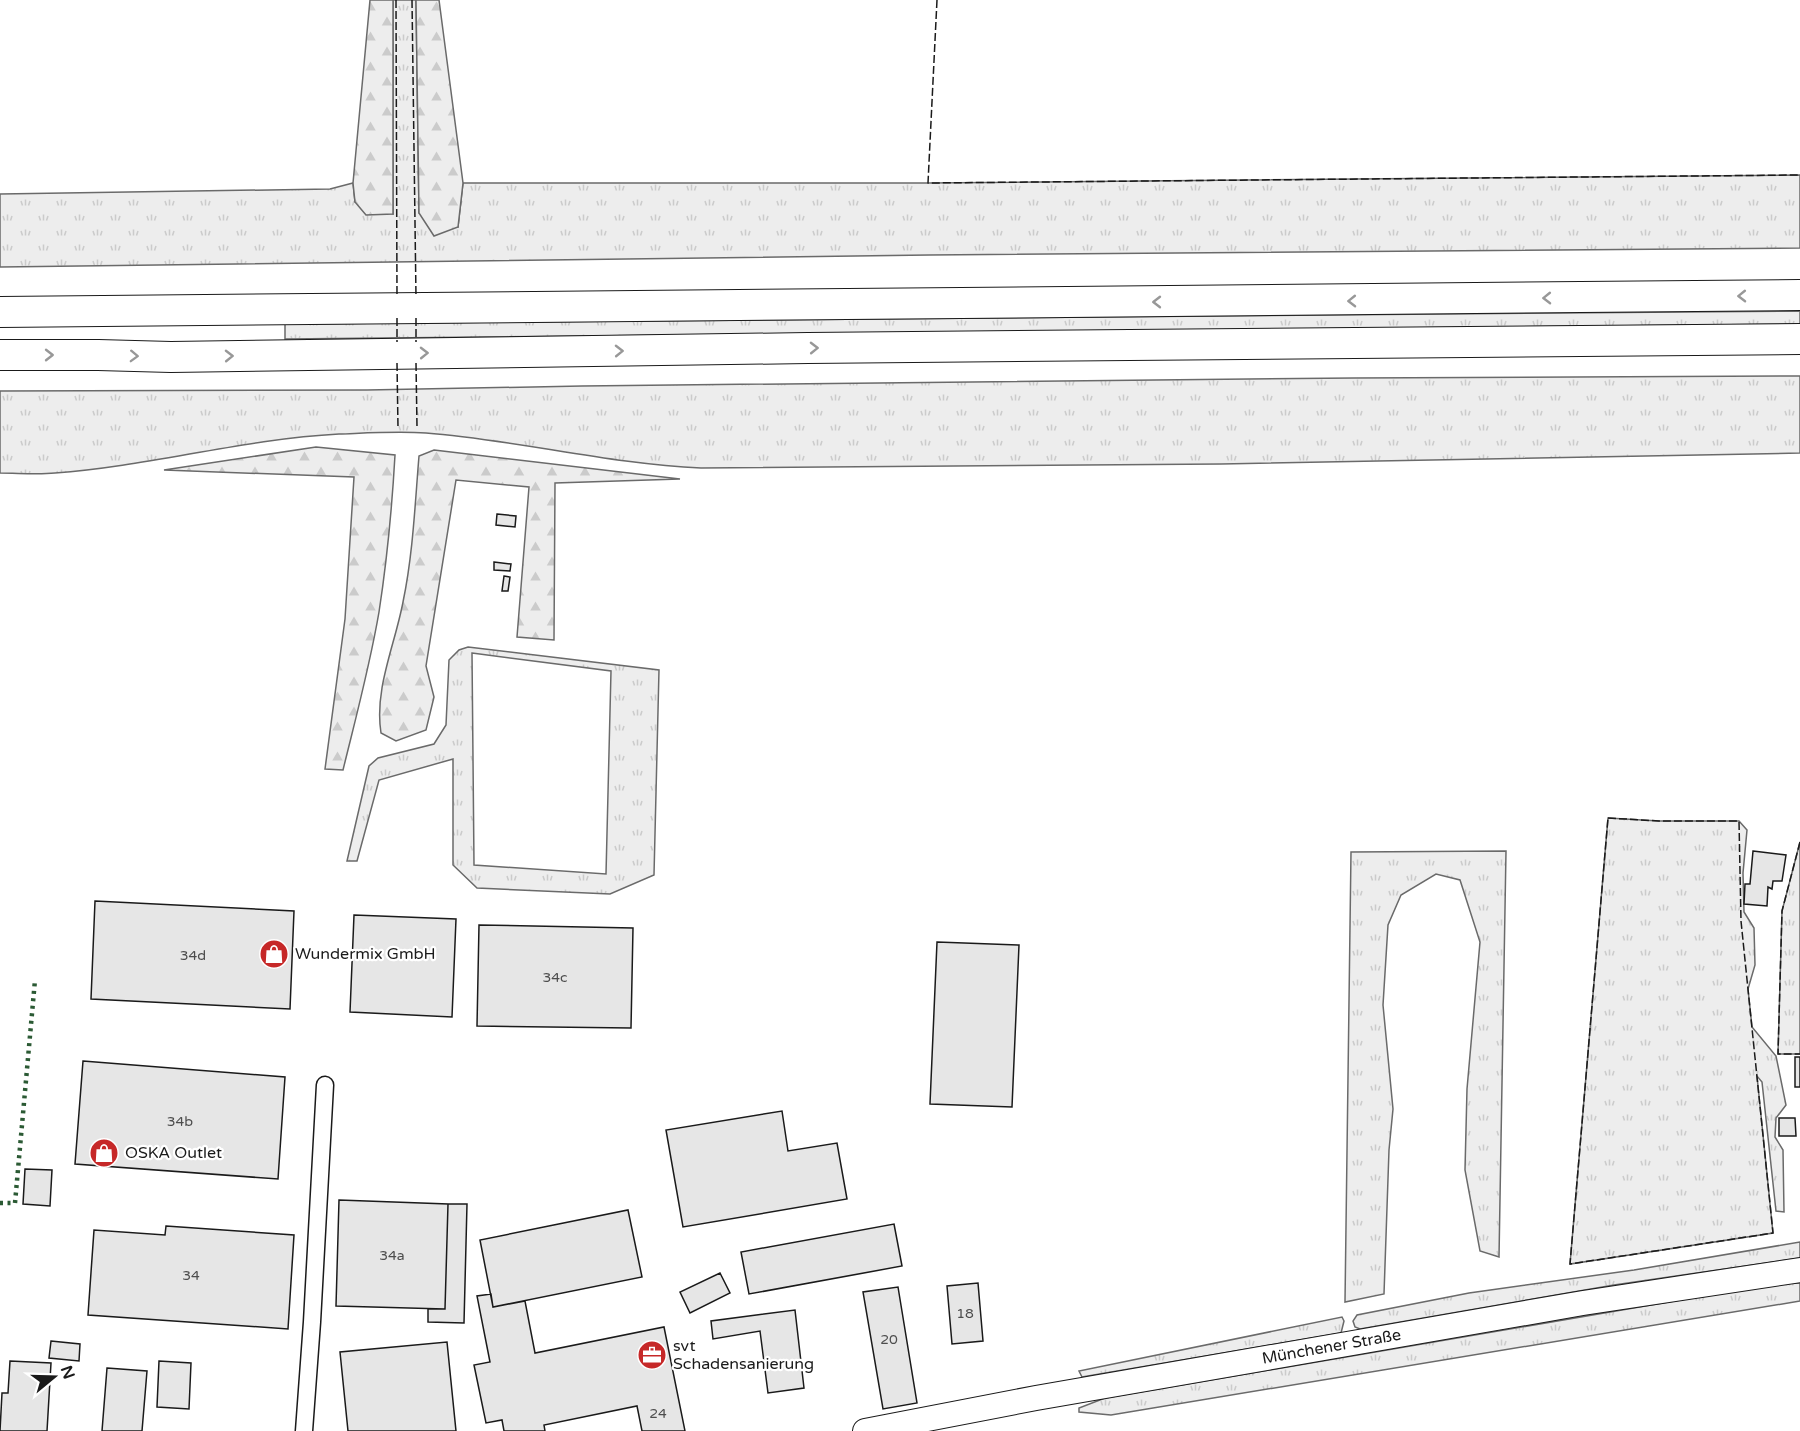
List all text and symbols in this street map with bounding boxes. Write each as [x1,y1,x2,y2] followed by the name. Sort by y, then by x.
[1737,290,1746,302] one-way arrow
[1542,292,1551,304] one-way arrow
[1347,295,1356,307] one-way arrow
[1152,296,1161,308] one-way arrow
[809,342,818,354] one-way arrow
[615,345,624,357] one-way arrow
[420,347,429,360] one-way arrow
[44,349,53,361] one-way arrow
[130,349,139,362] one-way arrow
[225,350,234,362] one-way arrow
[258,938,290,970] shop icon: Wundermix GmbH
[295,944,436,964] place label: Wundermix GmbH
[180,947,206,964] house number: 34d
[542,969,568,986] house number: 34c
[167,1113,193,1130] house number: 34b
[88,1137,120,1169] shop icon: OSKA Outlet
[125,1143,222,1163] place label: OSKA Outlet
[379,1247,405,1264] house number: 34a
[182,1267,200,1284] house number: 34
[956,1305,974,1322] house number: 18
[1260,1325,1402,1369] street label: Münchener Straße
[880,1331,898,1348] house number: 20
[673,1336,814,1374] place label: svt Schadensanierung
[636,1339,668,1371] office icon: svt Schadensanierung
[24,1347,84,1407] north arrow
[56,1363,79,1382] text: N
[649,1405,667,1422] house number: 24

